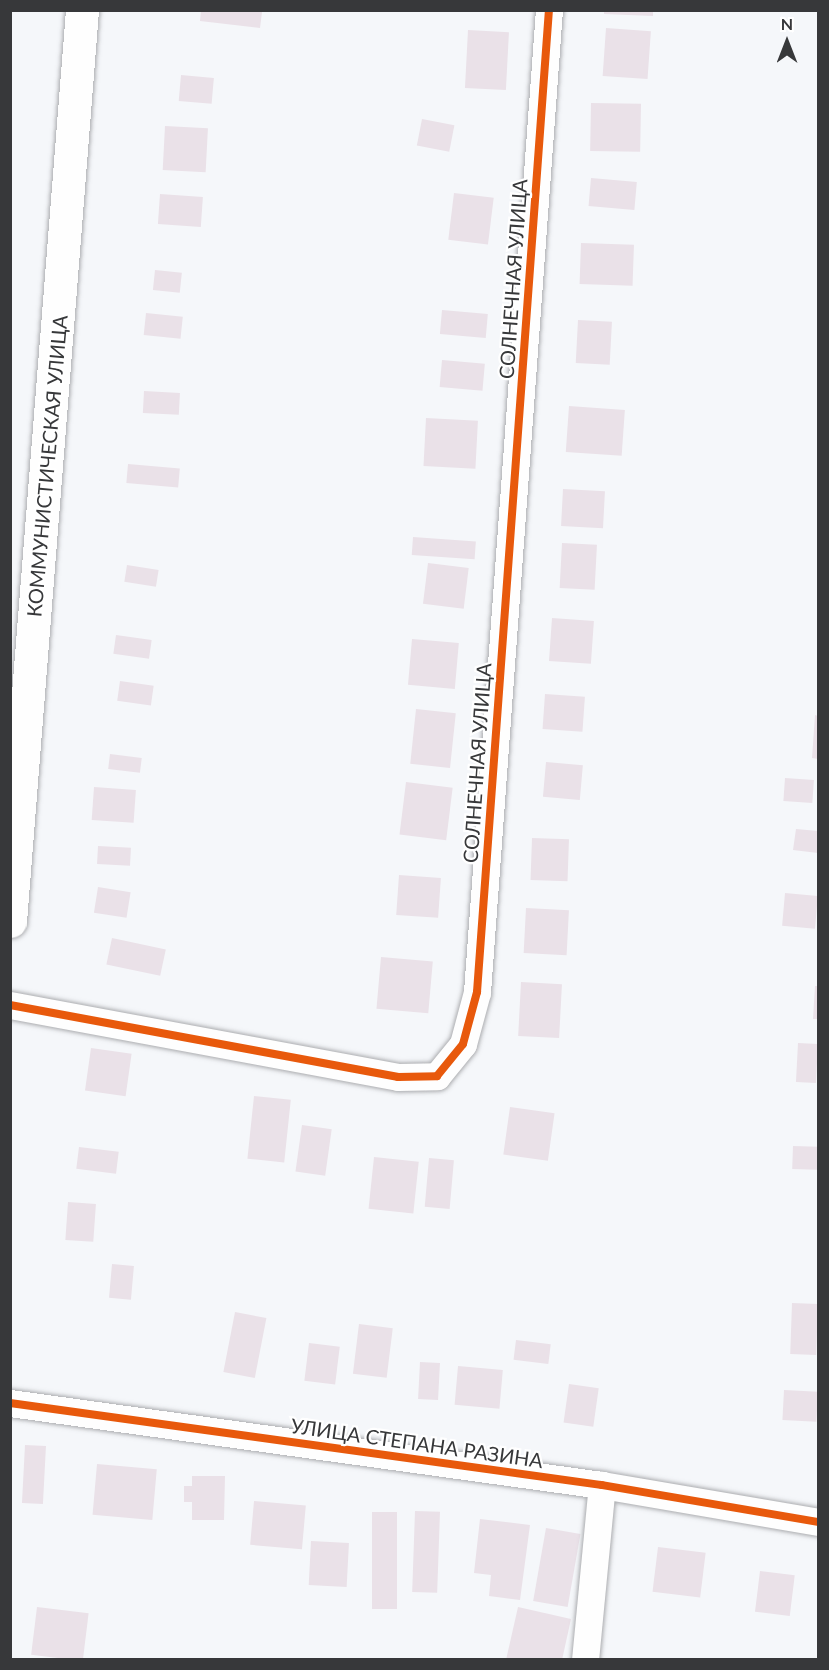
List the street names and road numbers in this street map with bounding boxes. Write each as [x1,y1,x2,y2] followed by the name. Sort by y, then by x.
[494,178,532,380] street label: СОЛНЕЧНАЯ УЛИЦА
[22,314,72,618] street label: КОММУНИСТИЧЕСКАЯ УЛИЦА
[458,662,496,864] street label: СОЛНЕЧНАЯ УЛИЦА
[289,1413,545,1473] street label: УЛИЦА СТЕПАНА РАЗИНА

